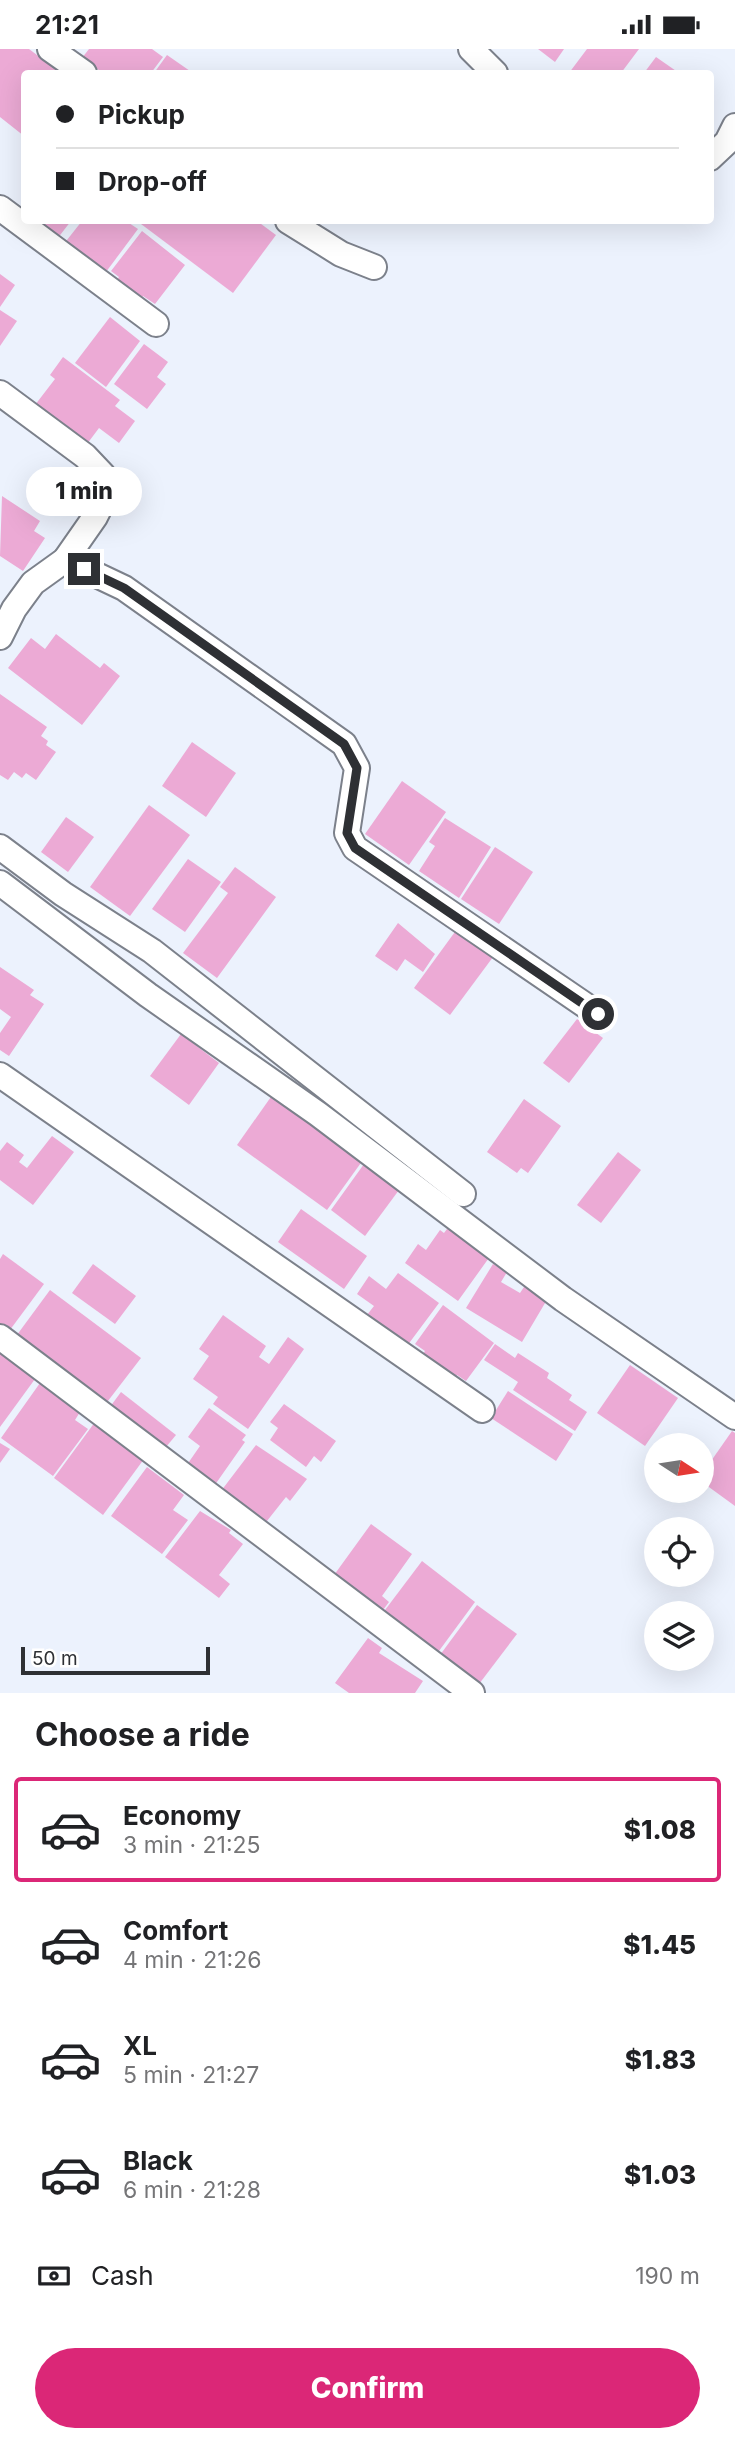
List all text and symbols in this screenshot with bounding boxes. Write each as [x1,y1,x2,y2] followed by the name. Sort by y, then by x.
[35,9,99,40] text: 21:21
[98,99,185,130] text: Pickup
[98,166,207,197] text: Drop-off
[26,468,142,517] callout: 1 min
[55,477,113,505] text: 1 min
[68,553,100,585] route end
[582,998,614,1030] route start
[644,1433,714,1503] north arrow
[644,1433,714,1671] map controls
[644,1517,714,1587] button: locate
[644,1601,714,1671] button: layers
[21,1644,210,1676] scale bar
[32,1647,78,1670] text: 50 m
[35,1715,250,1754] text: Choose a ride
[39,1798,102,1861] icon: car
[123,1800,241,1831] text: Economy
[624,1814,696,1845] text: $1.08
[123,1831,261,1859] text: 3 min · 21:25
[39,1913,102,1976] icon: car
[123,1915,228,1946] text: Comfort
[623,1929,696,1960] text: $1.45
[123,1946,262,1974] text: 4 min · 21:26
[39,2028,102,2091] icon: car
[123,2030,157,2061] text: XL
[625,2044,696,2075] text: $1.83
[123,2061,259,2089] text: 5 min · 21:27
[39,2143,102,2206] icon: car
[123,2145,193,2176] text: Black
[624,2159,696,2190] text: $1.03
[123,2176,261,2204] text: 6 min · 21:28
[35,2257,73,2295] icon: cash
[91,2260,154,2291] text: Cash
[635,2262,700,2290] text: 190 m
[35,2348,700,2428] button: Confirm

